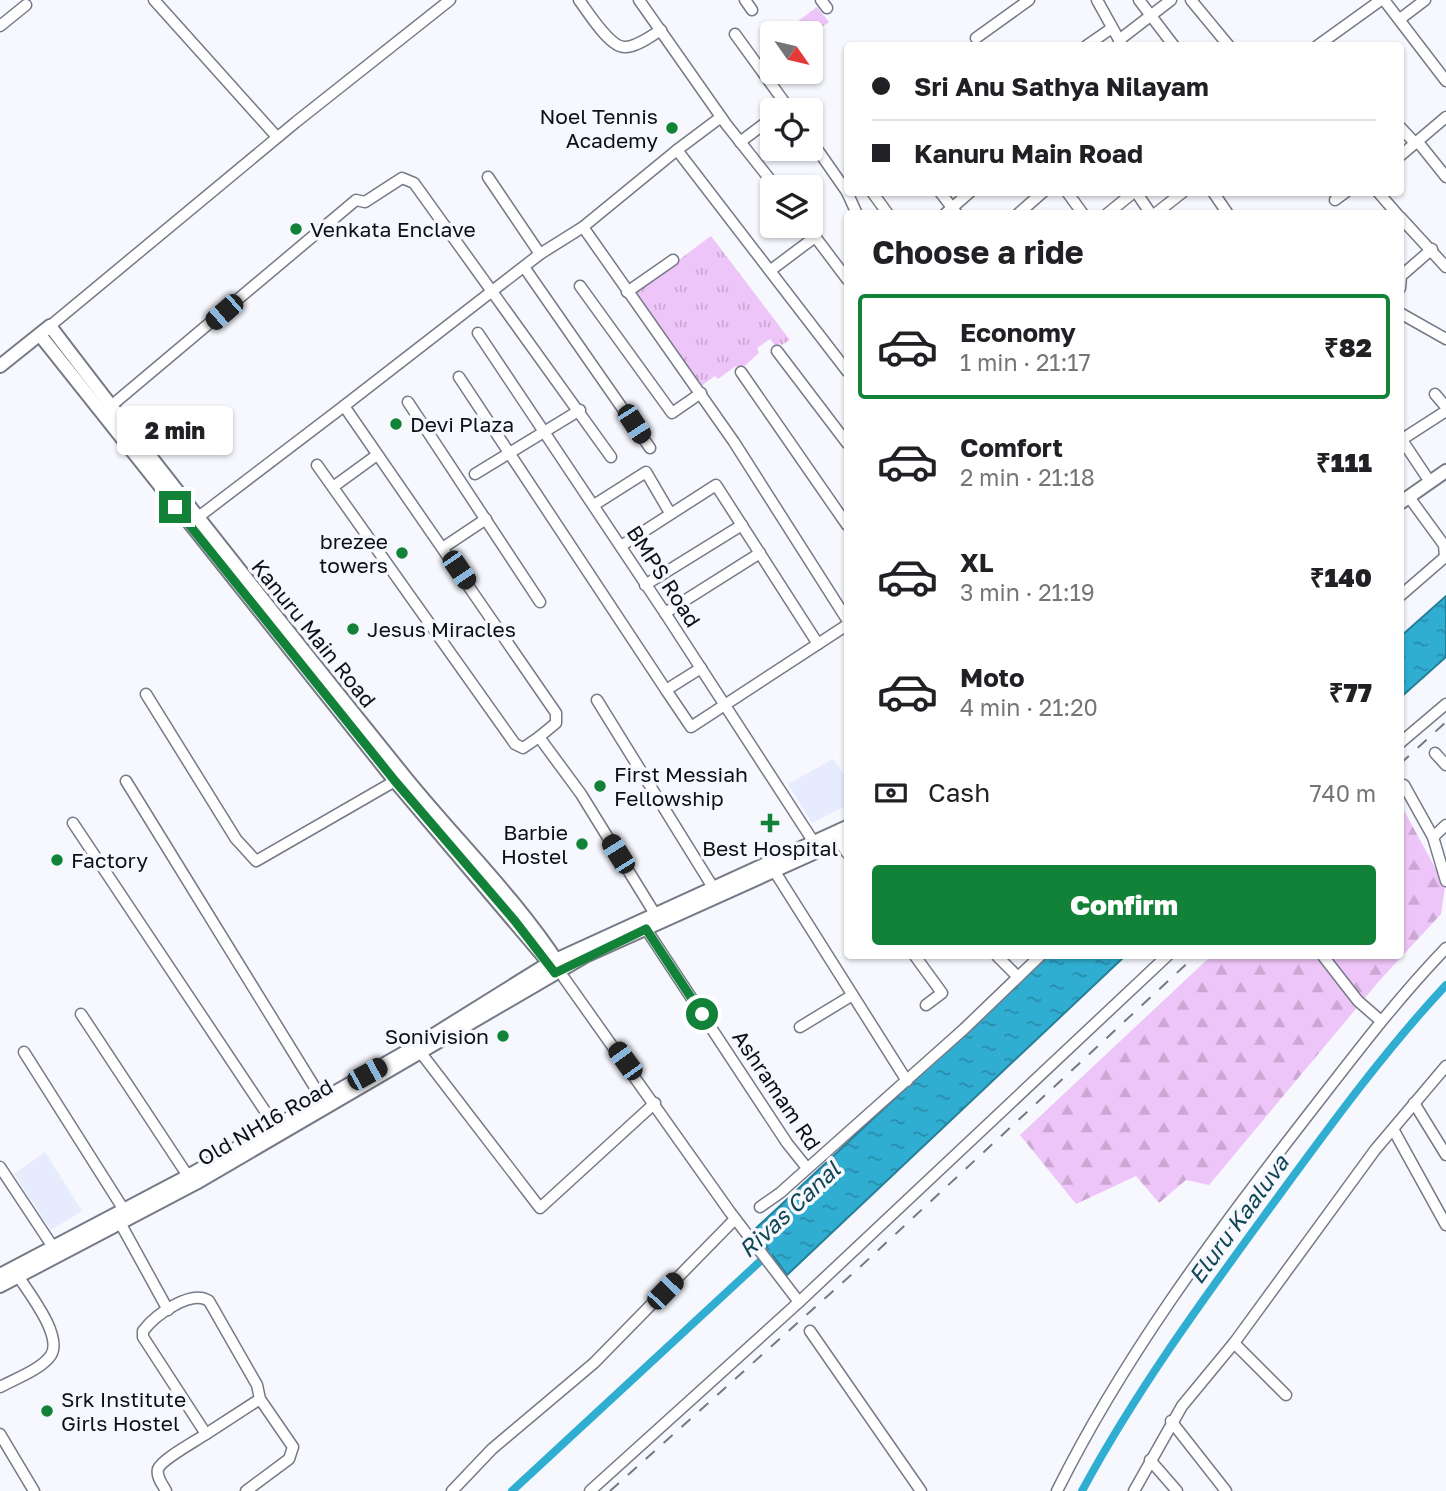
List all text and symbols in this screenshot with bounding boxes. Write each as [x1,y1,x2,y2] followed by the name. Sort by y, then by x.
[760,21,822,84] north arrow
[760,21,823,238] map controls
[914,71,1209,102] text: Sri Anu Sathya Nilayam
[760,98,823,161] button: locate
[539,103,658,153] place label: Noel Tennis Academy
[664,120,680,136] marker: Noel Tennis Academy
[914,138,1143,169] text: Kanuru Main Road
[760,175,823,238] button: layers
[310,216,476,242] place label: Venkata Enclave
[288,221,304,237] marker: Venkata Enclave
[872,233,1084,271] text: Choose a ride
[202,290,247,334] car
[876,315,939,378] icon: car
[960,317,1076,348] text: Economy
[1324,332,1372,363] text: ₹82
[960,348,1091,376] text: 1 min · 21:17
[614,401,655,447] car
[117,406,233,454] callout: 2 min
[410,411,514,437] place label: Devi Plaza
[145,416,205,444] text: 2 min
[388,416,404,432] marker: Devi Plaza
[876,430,939,493] icon: car
[960,432,1063,463] text: Comfort
[1316,447,1372,478] text: ₹111
[960,463,1095,491] text: 2 min · 21:18
[159,491,191,523] route end
[621,520,707,632] street label: BMPS Road
[319,528,388,578] place label: brezee towers
[394,545,410,561] marker: brezee towers
[876,545,939,608] icon: car
[439,547,480,593] car
[960,547,994,578] text: XL
[246,554,382,712] street label: Kanuru Main Road
[1310,562,1372,593] text: ₹140
[960,578,1095,606] text: 3 min · 21:19
[367,616,516,642] place label: Jesus Miracles
[345,621,361,637] marker: Jesus Miracles
[876,660,939,723] icon: car
[960,662,1025,693] text: Moto
[1329,677,1372,708] text: ₹77
[960,693,1098,721] text: 4 min · 21:20
[614,761,748,811] place label: First Messiah Fellowship
[872,774,910,812] icon: cash
[928,777,990,808] text: Cash
[592,778,608,794] marker: First Messiah Fellowship
[1309,779,1376,807] text: 740 m
[760,813,780,833] marker: Best Hospital
[501,819,568,869] place label: Barbie Hostel
[598,831,639,877] car
[702,835,838,861] place label: Best Hospital
[574,836,590,852] marker: Barbie Hostel
[71,847,148,873] place label: Factory
[49,852,65,868] marker: Factory
[872,865,1376,945] button: Confirm
[686,998,718,1030] route start
[385,1023,489,1049] place label: Sonivision
[727,1025,827,1155] street label: Ashramam Rd
[495,1028,511,1044] marker: Sonivision
[605,1038,646,1084] car
[344,1055,391,1093] car
[193,1073,337,1171] street label: Old NH16 Road
[1182,1148,1295,1289] water label: Eluru Kaaluva
[733,1154,847,1263] water label: Rivas Canal
[643,1269,688,1313] car
[61,1386,186,1436] place label: Srk Institute Girls Hostel
[39,1403,55,1419] marker: Srk Institute Girls Hostel

